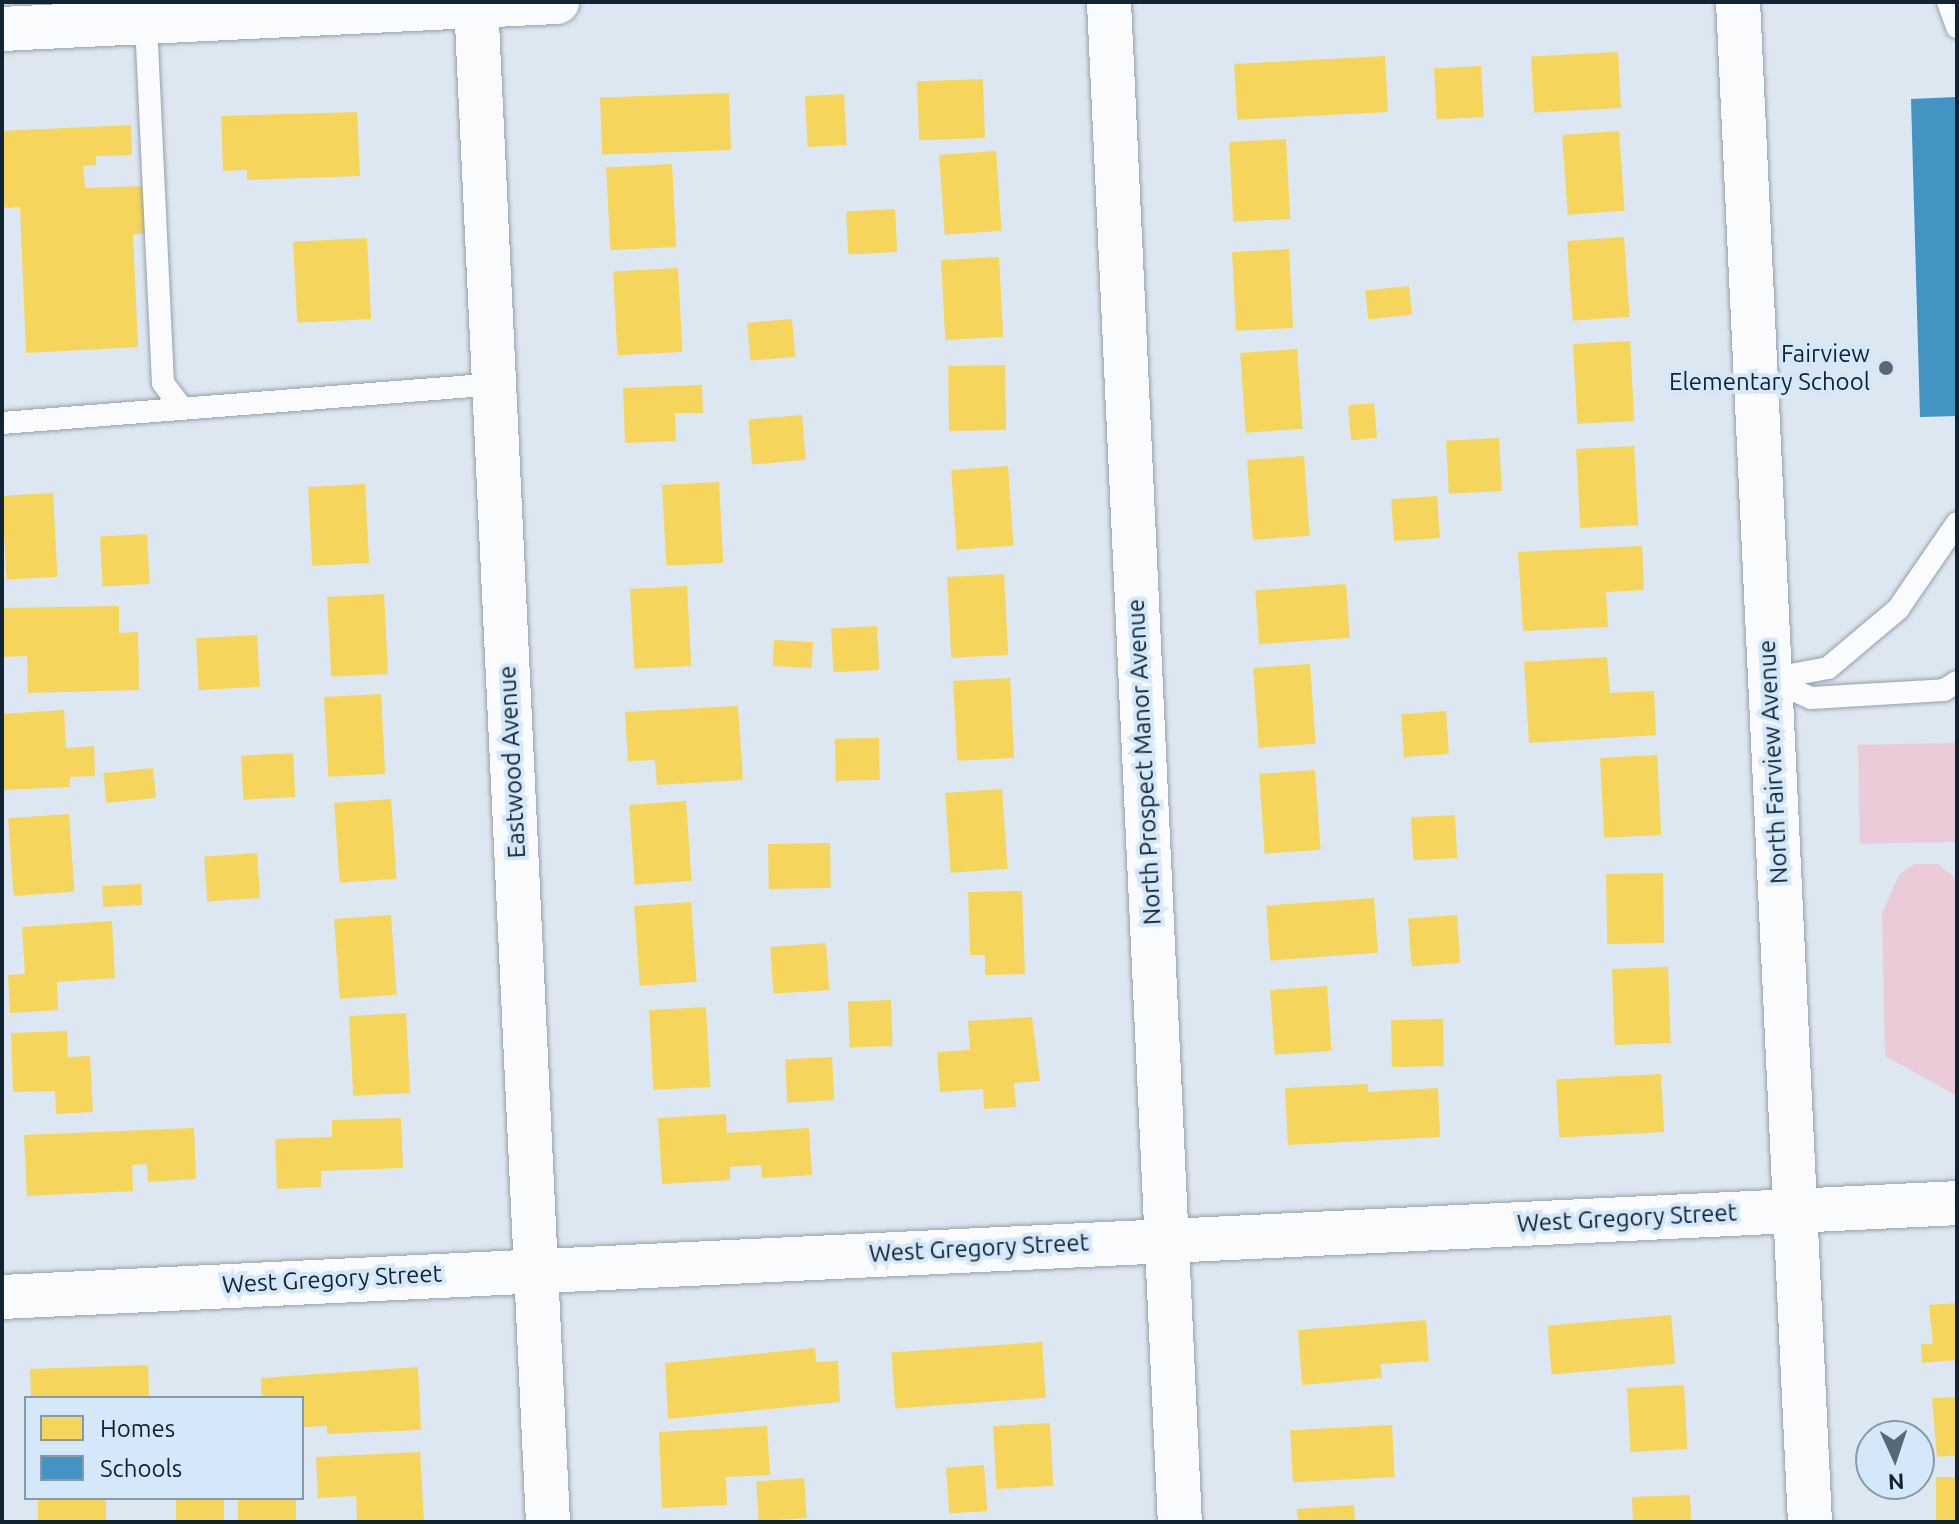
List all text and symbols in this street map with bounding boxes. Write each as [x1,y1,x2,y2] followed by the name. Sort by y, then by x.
[1669,340,1870,396] place label: Fairview Elementary School
[1877,359,1895,377] marker: Fairview Elementary School
[1121,598,1167,926] street label: North Prospect Manor Avenue
[1752,639,1794,885] street label: North Fairview Avenue
[493,665,531,859] street label: Eastwood Avenue
[1516,1198,1738,1238] street label: West Gregory Street
[868,1228,1090,1268] street label: West Gregory Street
[221,1259,443,1299] street label: West Gregory Street
[24,1396,304,1500] legend
[100,1415,175,1442] text: Homes
[1855,1420,1935,1500] north arrow
[100,1455,182,1482] text: Schools
[1887,1470,1905,1495] text: N

